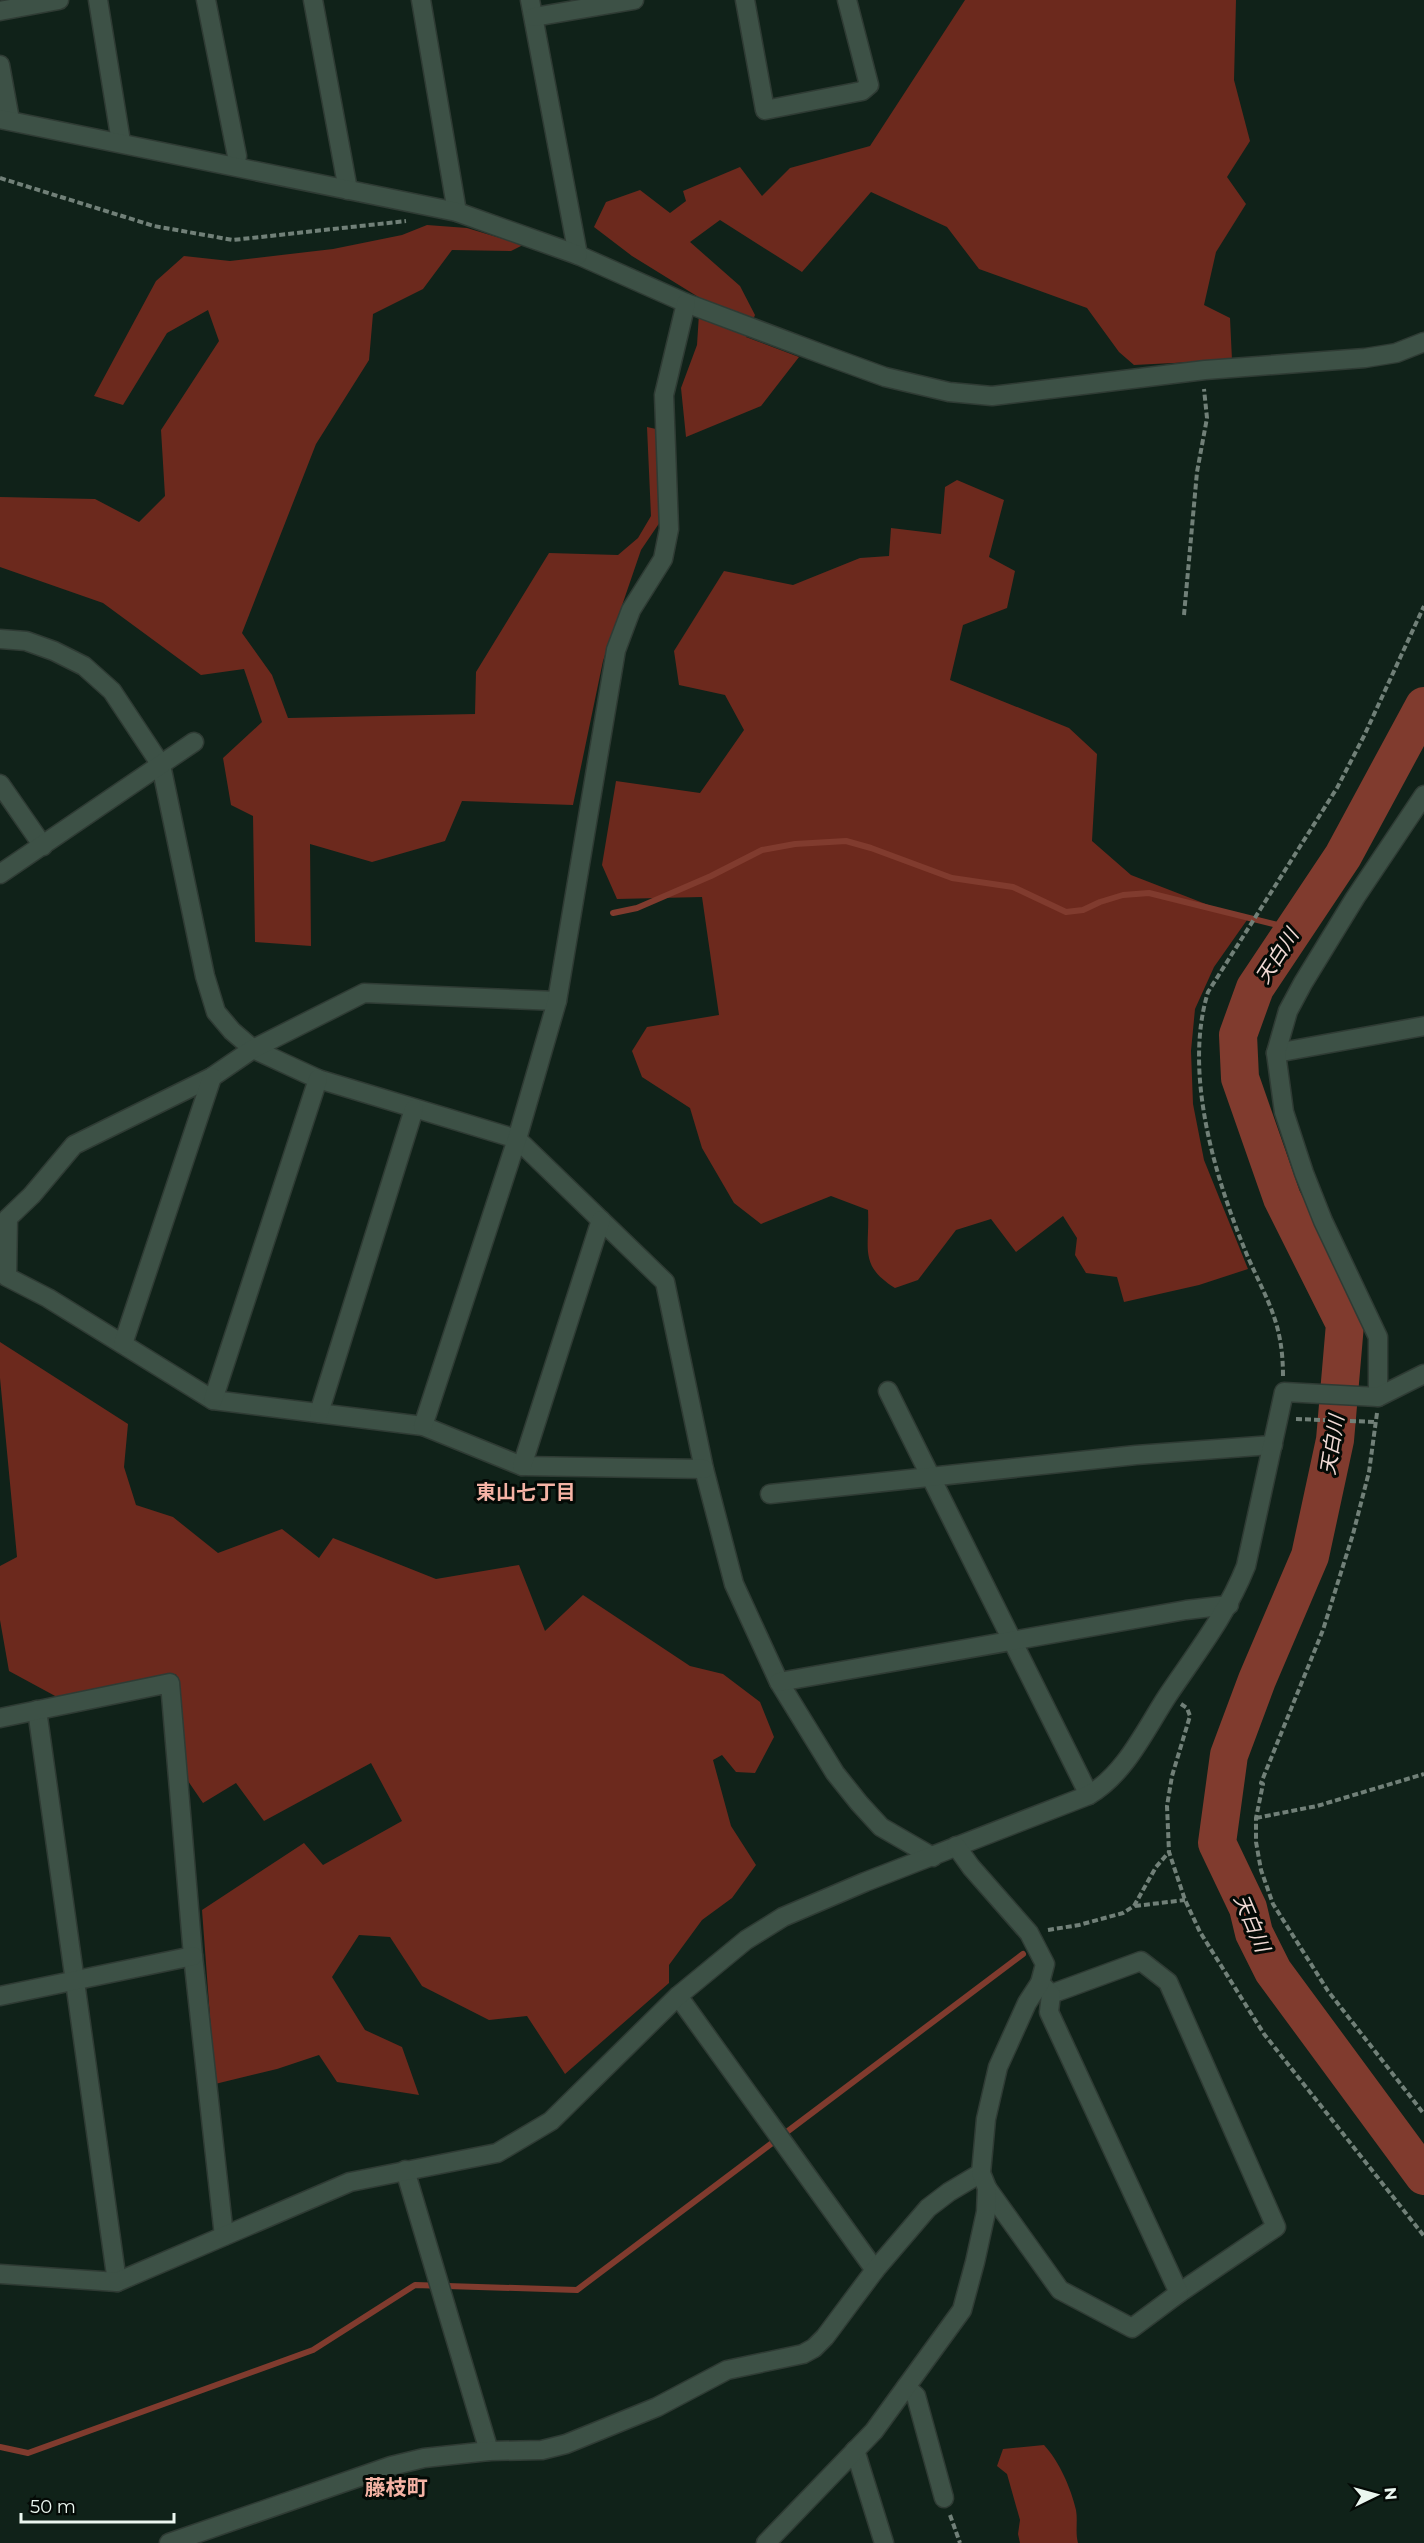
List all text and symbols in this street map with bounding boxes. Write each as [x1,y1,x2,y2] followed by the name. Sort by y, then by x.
[1251,923,1304,988] water label: 天白川
[1315,1412,1349,1477] water label: 天白川
[476,1480,576,1504] district label: 東山七丁目
[1229,1891,1276,1957] water label: 天白川
[1346,2465,1406,2525] north arrow
[365,2475,428,2500] district label: 藤枝町
[21,2486,174,2524] scale bar
[1380,2486,1400,2501] text: N
[30,2496,76,2518] text: 50 m

